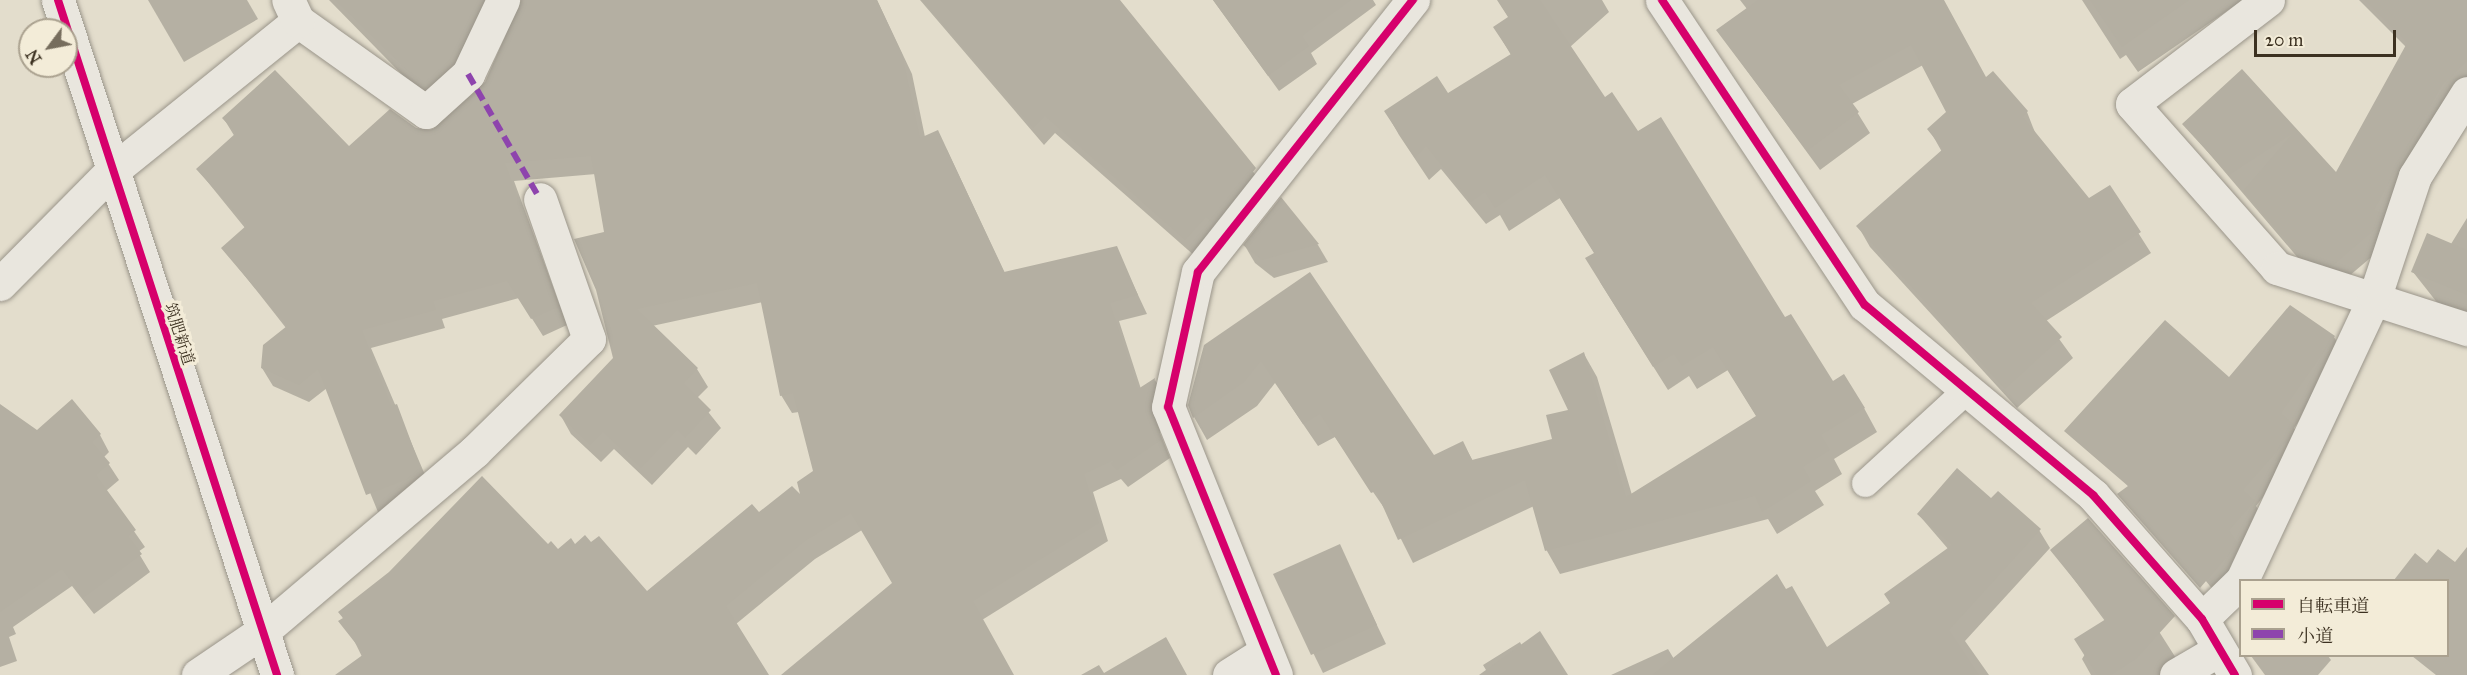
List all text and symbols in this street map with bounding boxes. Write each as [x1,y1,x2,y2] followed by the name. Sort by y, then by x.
[18,18,78,78] north arrow
[2257,18,2400,56] scale bar
[2265,29,2303,51] text: 20 m
[22,46,46,68] text: N
[160,301,198,367] street label: 筑肥新道
[2239,579,2449,657] legend
[2297,595,2369,617] text: 自転車道
[2297,625,2333,647] text: 小道

